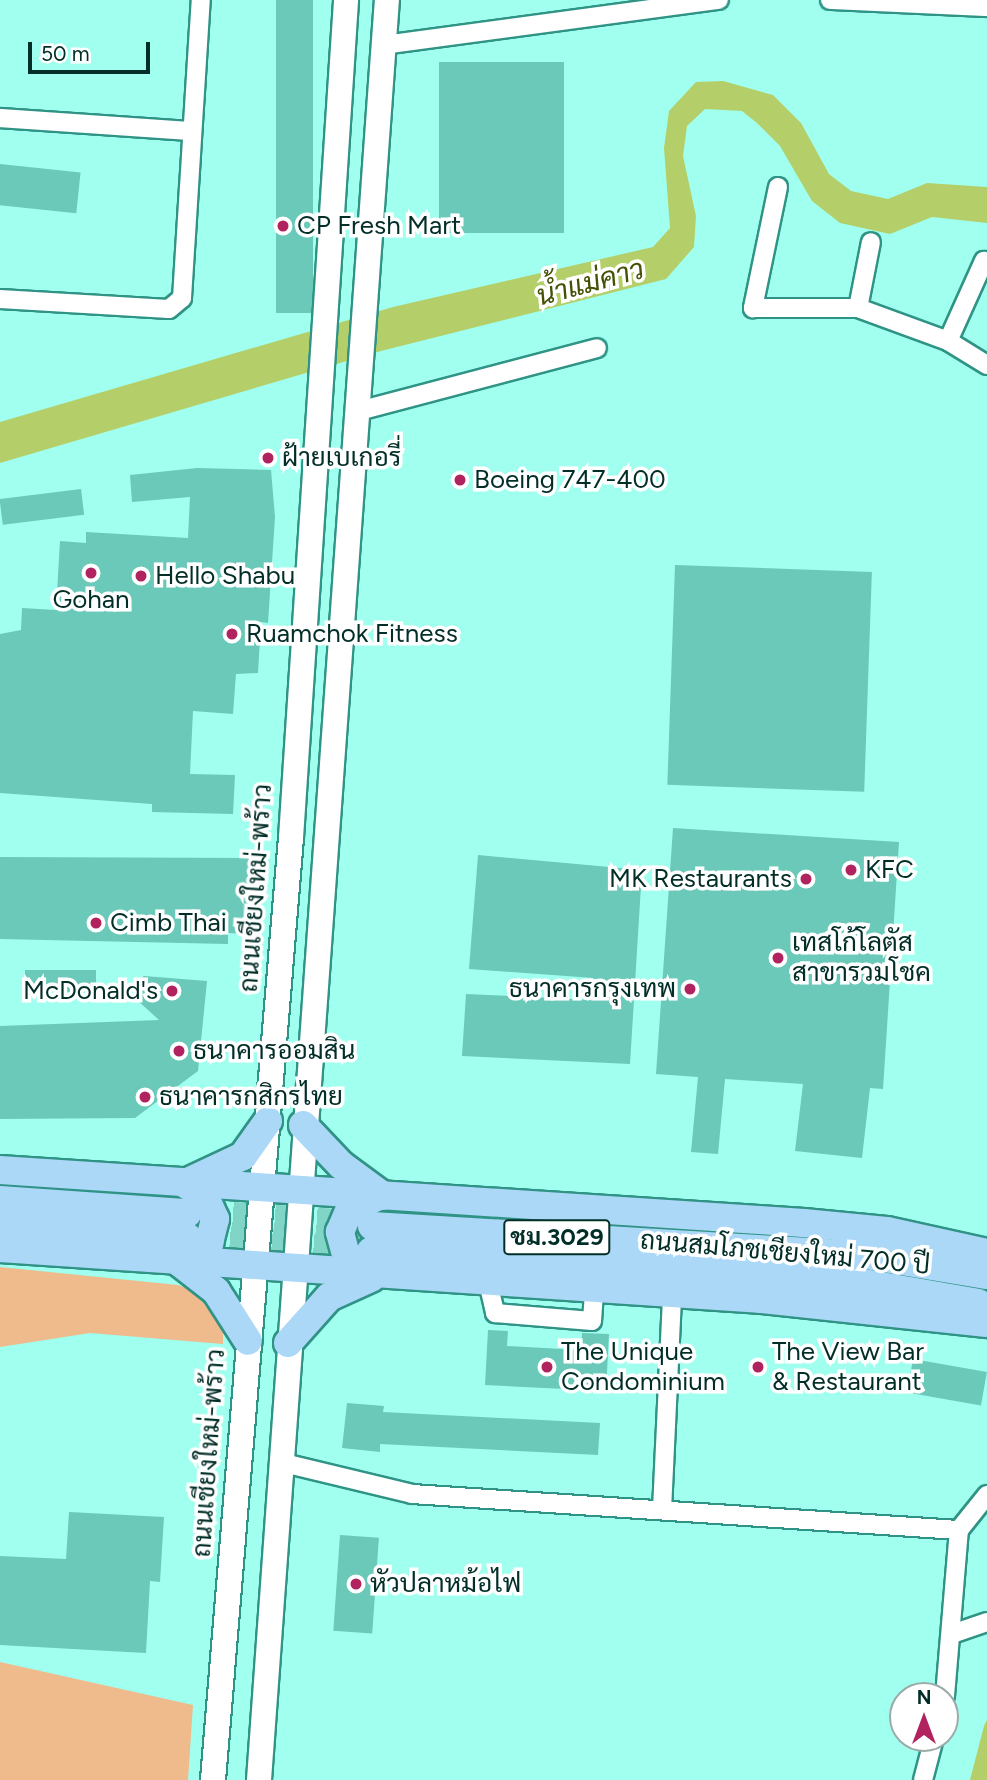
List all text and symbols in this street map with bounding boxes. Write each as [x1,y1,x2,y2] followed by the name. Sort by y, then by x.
[32,28,154,72] scale bar
[41,41,90,66] text: 50 m
[297,210,461,242] place label: CP Fresh Mart
[275,218,291,234] marker: CP Fresh Mart
[533,252,647,312] water label: น้ำแม่คาว
[282,442,401,474] place label: ฝ้ายเบเกอรี่
[260,450,276,466] marker: ฝ้ายเบเกอรี่
[474,464,666,496] place label: Boeing 747-400
[452,472,468,488] marker: Boeing 747-400
[155,560,295,592] place label: Hello Shabu
[83,565,99,581] marker: Gohan
[133,568,149,584] marker: Hello Shabu
[52,584,130,616] place label: Gohan
[246,618,458,650] place label: Ruamchok Fitness
[224,626,240,642] marker: Ruamchok Fitness
[233,783,279,993] street label: ถนนเชียงใหม่-พร้าว
[865,854,914,886] place label: KFC
[843,862,859,878] marker: KFC
[609,863,792,895] place label: MK Restaurants
[798,871,814,887] marker: MK Restaurants
[110,907,227,939] place label: Cimb Thai
[88,915,104,931] marker: Cimb Thai
[792,927,931,988] place label: เทสโก้โลตัส สาขารวมโชค
[770,950,786,966] marker: เทสโก้โลตัส สาขารวมโชค
[509,973,676,1005] place label: ธนาคารกรุงเทพ
[23,975,158,1007] place label: McDonald's
[682,981,698,997] marker: ธนาคารกรุงเทพ
[164,983,180,999] marker: McDonald's
[193,1035,355,1067] place label: ธนาคารออมสิน
[171,1043,187,1059] marker: ธนาคารออมสิน
[159,1081,343,1113] place label: ธนาคารกสิกรไทย
[137,1089,153,1105] marker: ธนาคารกสิกรไทย
[503,1217,611,1258] road number: ชม.3029
[639,1225,931,1281] street label: ถนนสมโภชเชียงใหม่ 700 ปี
[561,1336,725,1398] place label: The Unique Condominium
[772,1336,924,1398] place label: The View Bar & Restaurant
[186,1348,232,1558] street label: ถนนเชียงใหม่-พร้าว
[539,1359,555,1375] marker: The Unique Condominium
[750,1359,766,1375] marker: The View Bar & Restaurant
[370,1568,521,1600] place label: หัวปลาหม้อไฟ
[348,1576,364,1592] marker: หัวปลาหม้อไฟ
[889,1682,959,1752] north arrow
[917,1686,931,1709] text: N

